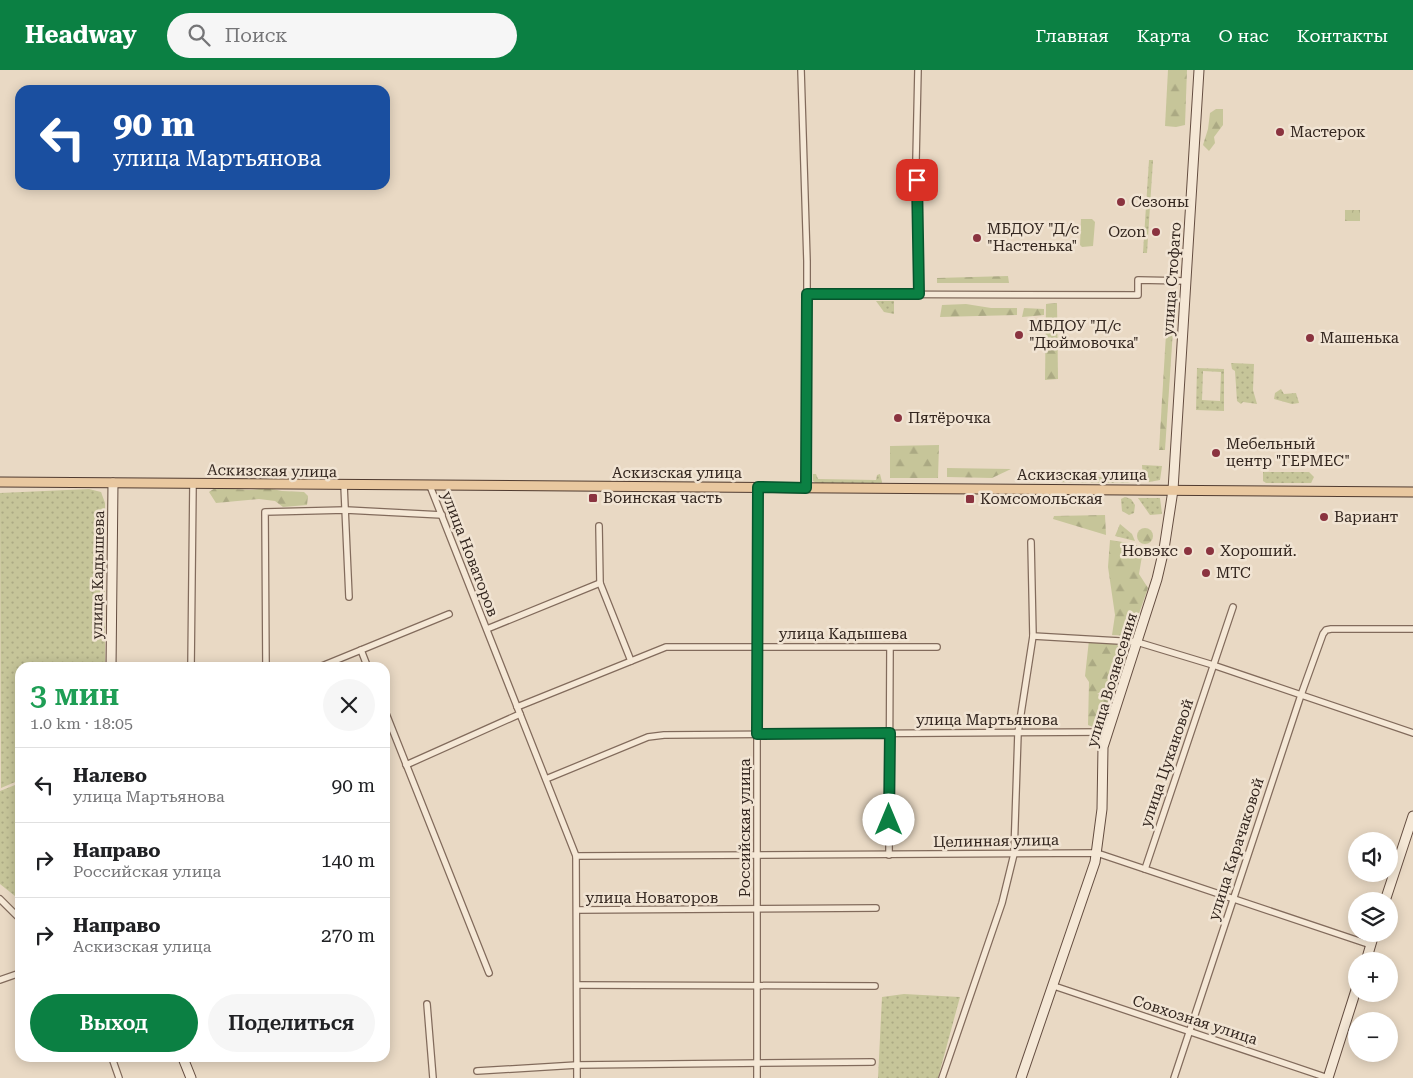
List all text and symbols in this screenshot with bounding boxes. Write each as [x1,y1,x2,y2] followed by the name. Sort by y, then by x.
[167,13,517,58] search box
[25,21,137,49] text: Headway
[185,21,213,49] icon: search
[225,24,287,47] text: Поиск
[1036,25,1109,46] text: Главная
[1137,25,1191,46] text: Карта
[1219,25,1269,46] text: О нас
[1297,25,1388,46] text: Контакты
[113,104,195,145] text: 90 m
[30,105,95,170] icon: left
[1290,123,1366,141] place label: Мастерок
[1274,126,1286,138] marker: Мастерок
[113,146,321,171] text: улица Мартьянова
[896,159,938,201] pin
[903,166,931,194] icon: arrive
[1131,193,1189,211] place label: Сезоны
[1115,196,1127,208] marker: Сезоны
[987,220,1079,255] place label: МБДОУ "Д/с "Настенька"
[1159,221,1185,337] street label: улица Стофато
[1108,223,1146,241] place label: Ozon
[1150,226,1162,238] marker: Ozon
[971,232,983,244] marker: МБДОУ "Д/с "Настенька"
[1029,317,1139,352] place label: МБДОУ "Д/с "Дюймовочка"
[1013,329,1025,341] marker: МБДОУ "Д/с "Дюймовочка"
[1320,329,1399,347] place label: Машенька
[1304,332,1316,344] marker: Машенька
[908,409,991,427] place label: Пятёрочка
[892,412,904,424] marker: Пятёрочка
[1226,435,1350,470] place label: Мебельный центр "ГЕРМЕС"
[1210,447,1222,459] marker: Мебельный центр "ГЕРМЕС"
[207,461,337,481] street label: Аскизская улица
[612,464,742,482] street label: Аскизская улица
[1017,466,1147,484] street label: Аскизская улица
[438,489,502,619] street label: улица Новаторов
[603,489,722,507] place label: Воинская часть
[980,490,1103,508] place label: Комсомольская
[587,492,599,504] marker: Воинская часть
[964,493,976,505] marker: Комсомольская
[1334,508,1398,526] place label: Вариант
[88,510,108,640] street label: улица Кадышева
[1318,511,1330,523] marker: Вариант
[1122,542,1178,560] place label: Новэкс
[1220,542,1297,560] place label: Хороший.
[1182,545,1194,557] marker: Новэкс
[1204,545,1216,557] marker: Хороший.
[1216,564,1251,582] place label: МТС
[1200,567,1212,579] marker: МТС
[1083,611,1141,749] street label: улица Вознесения
[779,625,907,643] street label: улица Кадышева
[30,677,119,712] text: 3 мин
[323,679,375,731] button: close
[1137,696,1197,830] street label: улица Цукановой
[916,711,1058,729] street label: улица Мартьянова
[30,714,133,733] text: 1.0 km · 18:05
[736,758,754,898] street label: Российская улица
[73,764,147,787] text: Налево
[30,771,58,799] icon: left
[332,774,375,797] text: 90 m
[1204,775,1268,923] street label: улица Карачаковой
[73,787,225,806] text: улица Мартьянова
[862,793,914,845] position arrow
[933,831,1059,851] street label: Целинная улица
[1348,832,1398,1062] map controls
[1348,832,1398,882] button: sound
[73,839,160,862] text: Направо
[30,846,58,874] icon: right
[321,849,375,872] text: 140 m
[73,862,221,881] text: Российская улица
[586,889,718,907] street label: улица Новаторов
[1348,892,1398,942] button: layers
[73,914,160,937] text: Направо
[30,921,58,949] icon: right
[321,924,375,947] text: 270 m
[73,937,212,956] text: Аскизская улица
[1348,952,1398,1002] button: +
[1130,991,1260,1049] street label: Совхозная улица
[30,994,198,1052] button: Выход
[208,994,375,1052] button: Поделиться
[1348,1012,1398,1062] button: −

